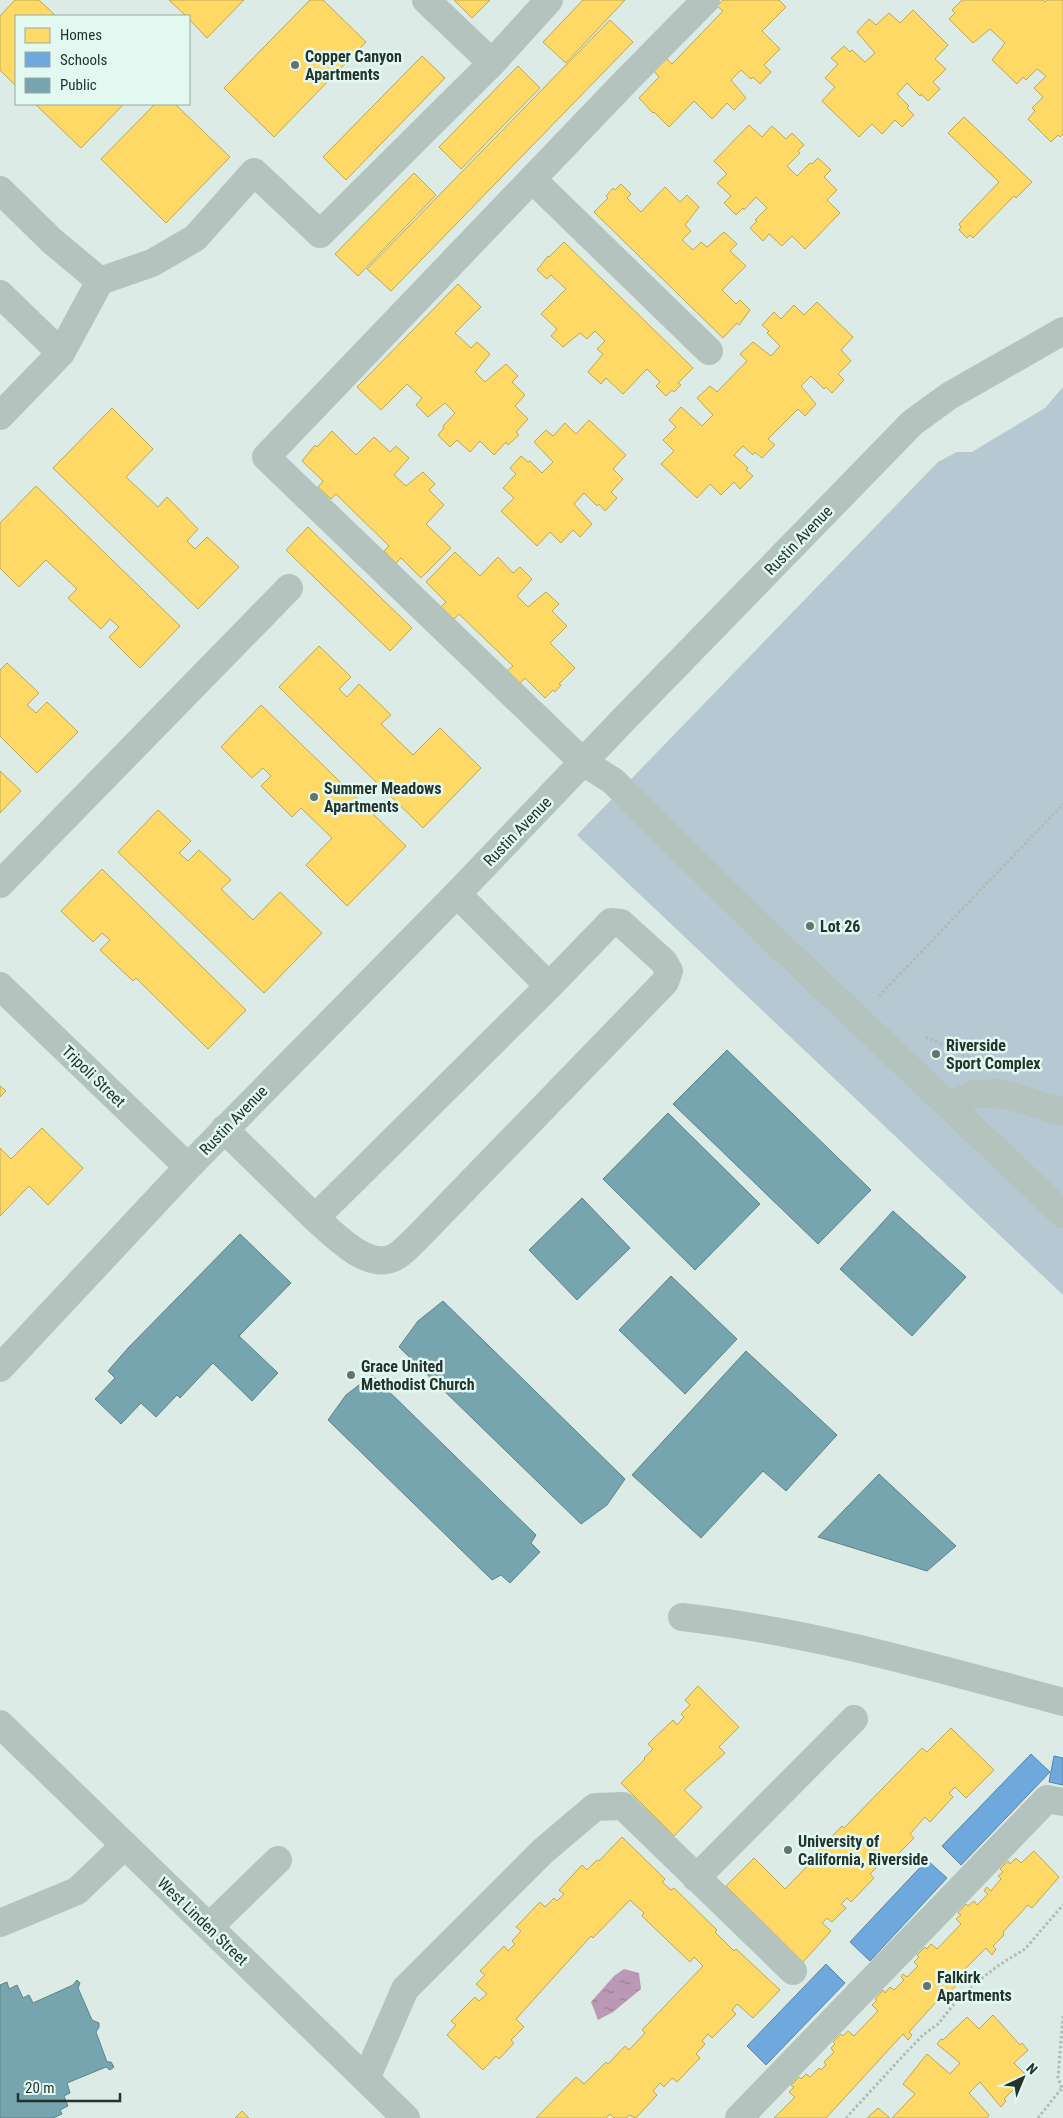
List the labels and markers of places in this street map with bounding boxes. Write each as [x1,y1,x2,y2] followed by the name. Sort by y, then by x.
[305,47,402,84] place label: Copper Canyon Apartments
[289,59,301,71] marker: Copper Canyon Apartments
[324,779,442,816] place label: Summer Meadows Apartments
[308,791,320,803] marker: Summer Meadows Apartments
[820,917,860,936] place label: Lot 26
[804,920,816,932] marker: Lot 26
[946,1036,1041,1073] place label: Riverside Sport Complex
[930,1048,942,1060] marker: Riverside Sport Complex
[361,1357,475,1394] place label: Grace United Methodist Church
[345,1369,357,1381] marker: Grace United Methodist Church
[798,1832,928,1869] place label: University of California, Riverside
[782,1844,794,1856] marker: University of California, Riverside
[937,1968,1012,2005] place label: Falkirk Apartments
[921,1980,933,1992] marker: Falkirk Apartments

